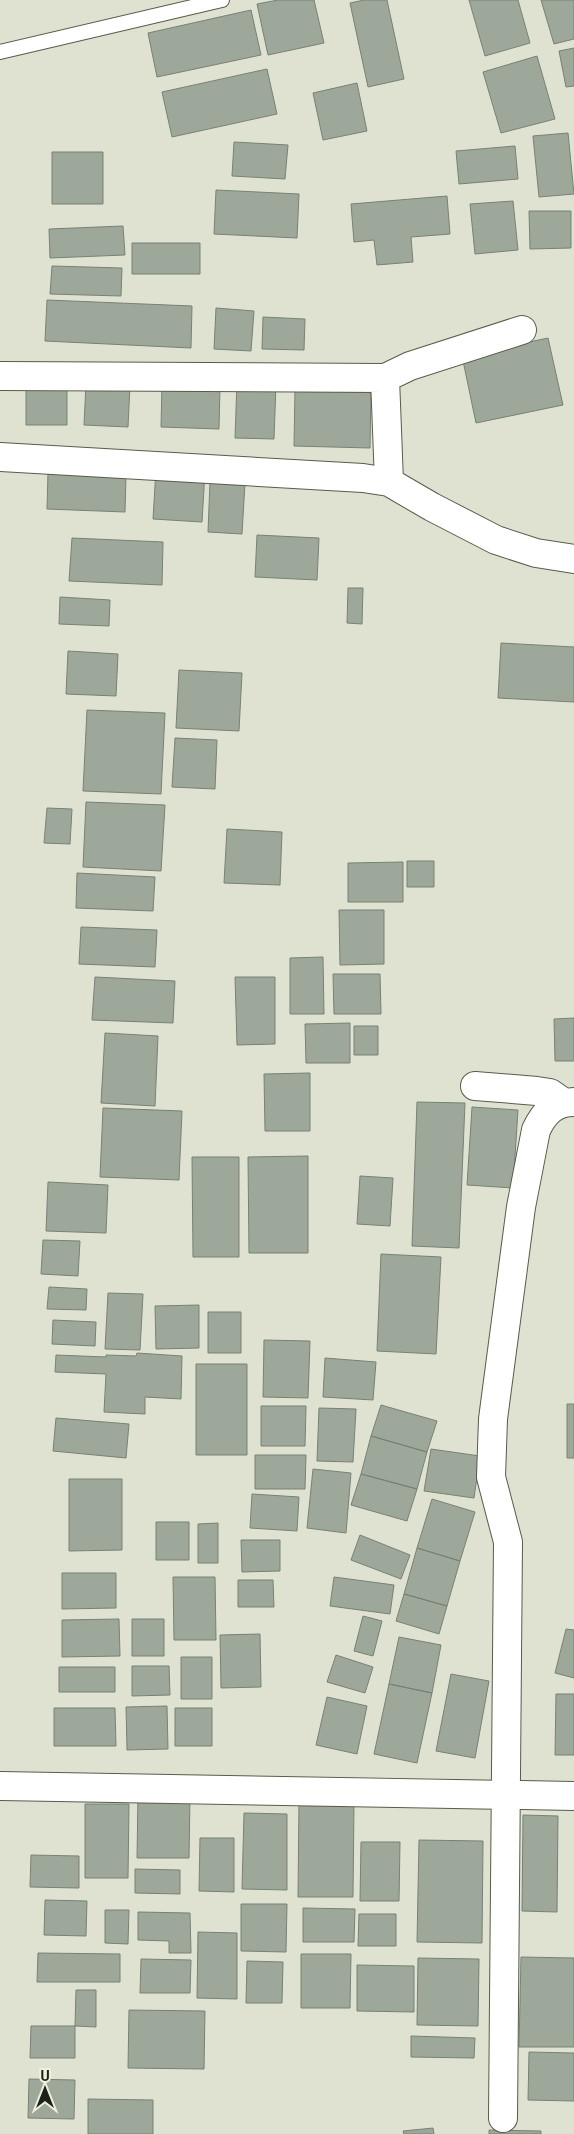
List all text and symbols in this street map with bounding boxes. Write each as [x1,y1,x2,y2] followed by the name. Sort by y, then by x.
[20,2064,70,2114] north arrow
[40,2068,50,2084] text: U

